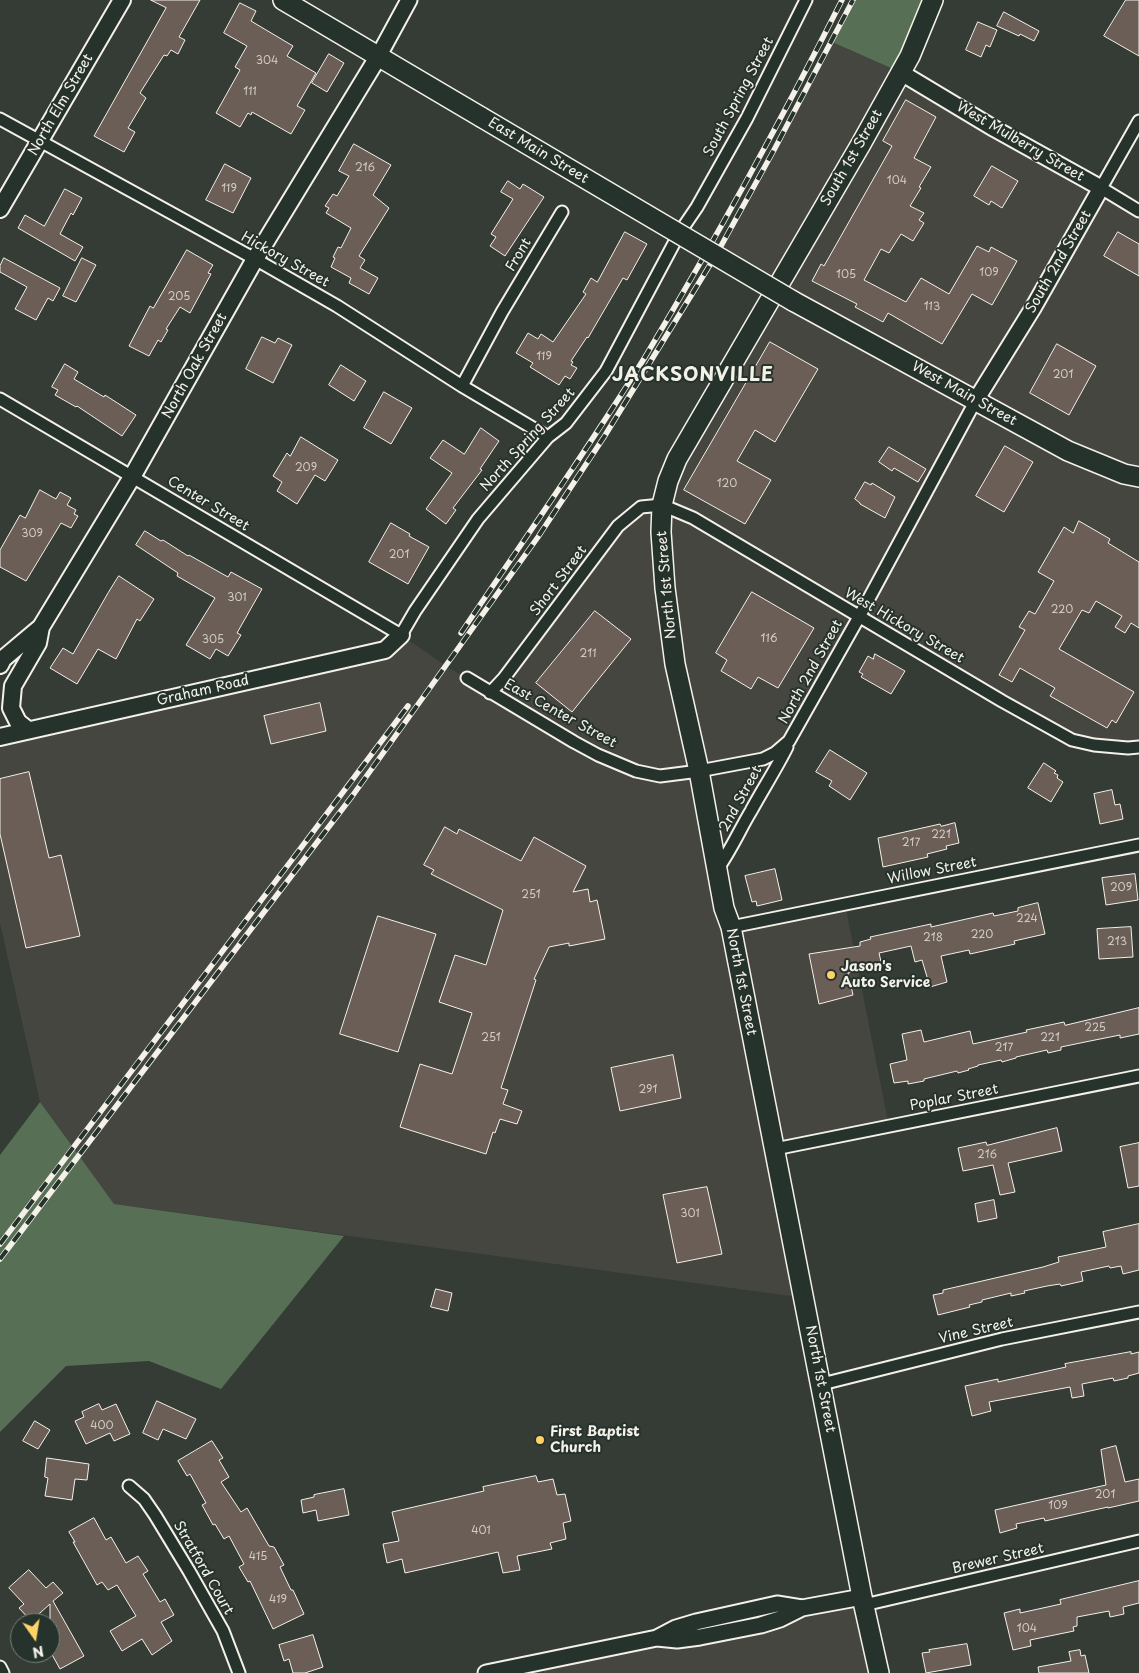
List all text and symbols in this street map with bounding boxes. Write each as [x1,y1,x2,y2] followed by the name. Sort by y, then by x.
[700,34,778,160] street label: South Spring Street
[25,51,97,159] street label: North Elm Street
[256,54,278,68] house number: 304
[243,85,257,99] house number: 111
[953,99,1087,185] street label: West Mulberry Street
[818,107,886,209] street label: South 1st Street
[485,114,591,188] street label: East Main Street
[355,161,375,175] house number: 216
[887,174,907,188] house number: 104
[221,182,237,196] house number: 119
[1023,208,1095,316] street label: South 2nd Street
[238,229,332,291] street label: Hickory Street
[503,235,535,275] street label: Front
[979,266,999,280] house number: 109
[836,268,856,282] house number: 105
[168,290,190,304] house number: 205
[924,300,940,314] house number: 113
[159,310,231,422] street label: North Oak Street
[536,350,552,364] house number: 119
[909,358,1019,430] street label: West Main Street
[610,365,776,387] district label: JACKSONVILLE
[1053,368,1073,382] house number: 201
[477,385,579,495] street label: North Spring Street
[295,461,317,475] house number: 209
[164,473,252,535] street label: Center Street
[717,477,737,491] house number: 120
[21,527,43,541] house number: 309
[654,530,680,640] street label: North 1st Street
[527,542,591,620] street label: Short Street
[389,548,409,562] house number: 201
[841,585,967,667] street label: West Hickory Street
[227,591,247,605] house number: 301
[1051,603,1073,617] house number: 220
[775,617,847,727] street label: North 2nd Street
[761,632,777,646] house number: 116
[202,633,224,647] house number: 305
[579,647,597,661] house number: 211
[155,672,251,710] street label: Graham Road
[501,676,619,752] street label: East Center Street
[716,763,766,835] street label: 2nd Street
[931,828,951,842] house number: 221
[902,836,920,850] house number: 217
[886,854,978,888] street label: Willow Street
[1110,881,1132,895] house number: 209
[521,888,541,902] house number: 251
[1016,912,1038,926] house number: 224
[722,927,760,1037] street label: North 1st Street
[971,928,993,942] house number: 220
[923,931,943,945] house number: 218
[1107,935,1127,949] house number: 213
[841,959,930,992] place label: Jason's Auto Service
[825,969,837,981] marker: Jason's Auto Service
[1084,1021,1106,1035] house number: 225
[481,1031,501,1045] house number: 251
[1040,1031,1060,1045] house number: 221
[995,1041,1013,1055] house number: 217
[908,1081,1000,1115] street label: Poplar Street
[639,1083,657,1097] house number: 291
[977,1148,997,1162] house number: 216
[680,1207,700,1221] house number: 301
[937,1314,1015,1348] street label: Vine Street
[801,1324,839,1434] street label: North 1st Street
[90,1419,114,1433] house number: 400
[550,1424,640,1456] place label: First Baptist Church
[534,1434,546,1446] marker: First Baptist Church
[1095,1488,1115,1502] house number: 201
[1048,1499,1068,1513] house number: 109
[169,1518,237,1618] street label: Stratford Court
[471,1524,491,1538] house number: 401
[950,1540,1046,1578] street label: Brewer Street
[249,1550,267,1564] house number: 415
[269,1593,287,1607] house number: 419
[10,1613,60,1663] north arrow
[1017,1622,1037,1636] house number: 104
[30,1641,46,1664] text: N

